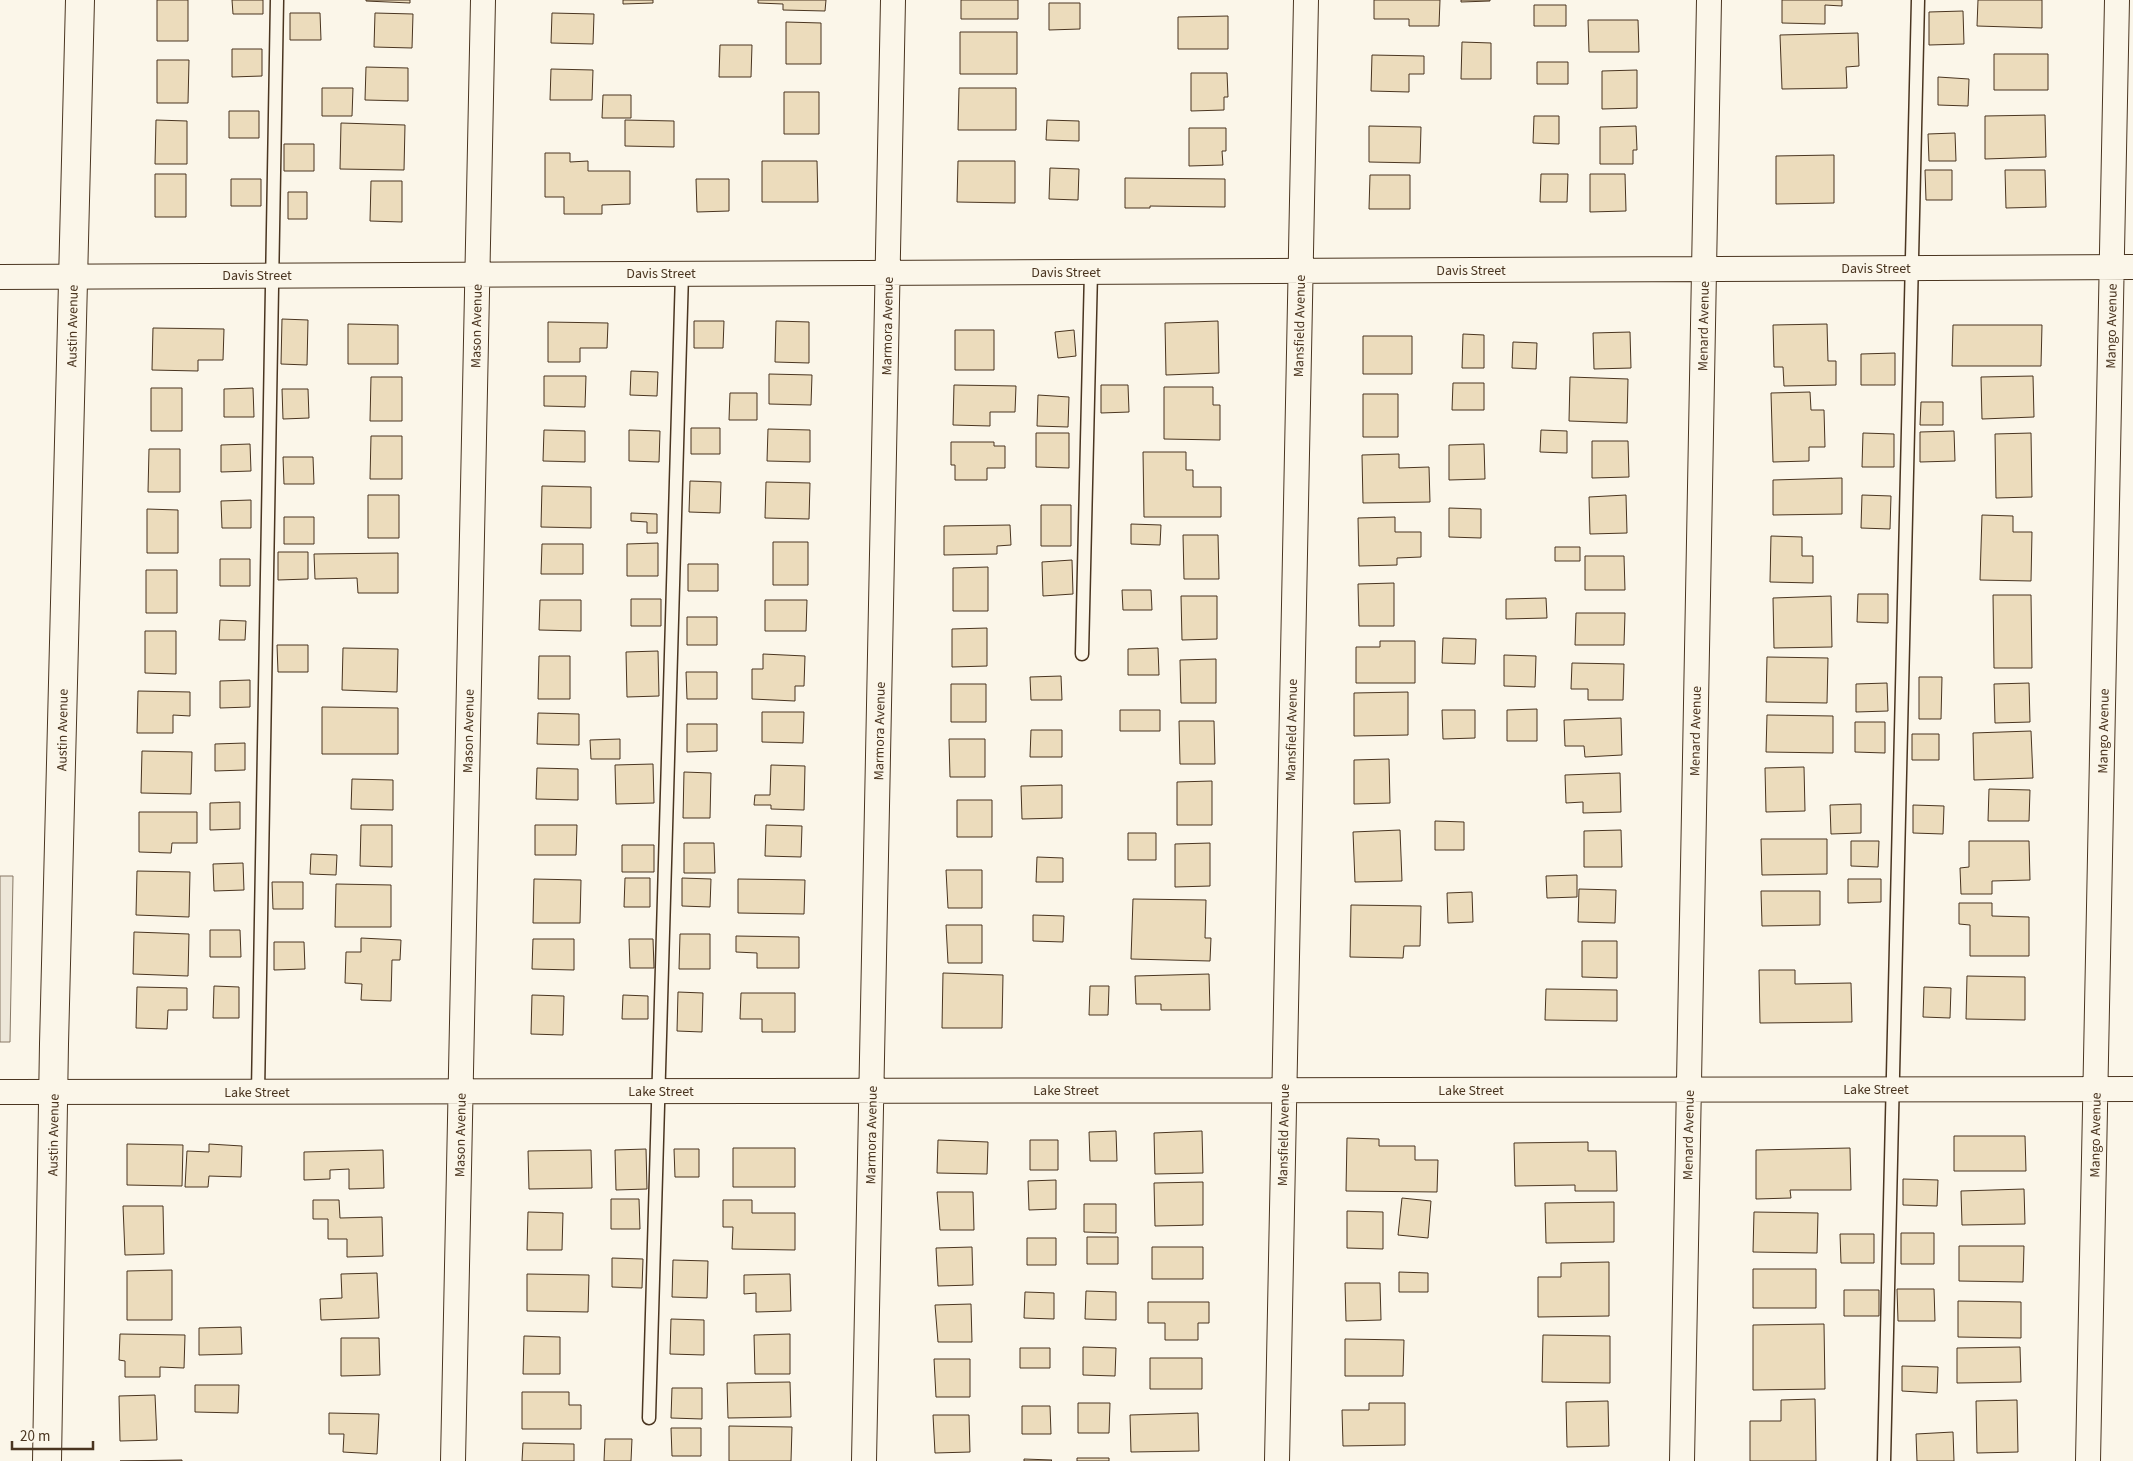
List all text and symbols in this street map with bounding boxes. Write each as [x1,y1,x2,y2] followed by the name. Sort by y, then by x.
[1841,259,1911,279] street label: Davis Street
[1436,261,1506,281] street label: Davis Street
[1031,263,1101,283] street label: Davis Street
[626,264,696,284] street label: Davis Street
[222,266,292,286] street label: Davis Street
[1289,275,1311,377] street label: Mansfield Avenue
[877,276,899,376] street label: Marmora Avenue
[1693,281,1715,371] street label: Menard Avenue
[2101,283,2123,369] street label: Mango Avenue
[466,284,488,368] street label: Mason Avenue
[62,285,84,367] street label: Austin Avenue
[1281,679,1303,781] street label: Mansfield Avenue
[869,681,891,781] street label: Marmora Avenue
[1685,686,1707,776] street label: Menard Avenue
[2093,688,2115,774] street label: Mango Avenue
[52,689,74,771] street label: Austin Avenue
[458,689,480,773] street label: Mason Avenue
[1843,1080,1909,1100] street label: Lake Street
[1033,1081,1099,1101] street label: Lake Street
[1438,1081,1504,1101] street label: Lake Street
[628,1082,694,1102] street label: Lake Street
[224,1083,290,1103] street label: Lake Street
[1273,1084,1295,1186] street label: Mansfield Avenue
[861,1085,883,1185] street label: Marmora Avenue
[1678,1090,1700,1180] street label: Menard Avenue
[2085,1092,2107,1178] street label: Mango Avenue
[450,1093,472,1177] street label: Mason Avenue
[43,1094,65,1176] street label: Austin Avenue
[12,1418,94,1450] scale bar
[20,1426,50,1447] text: 20 m

